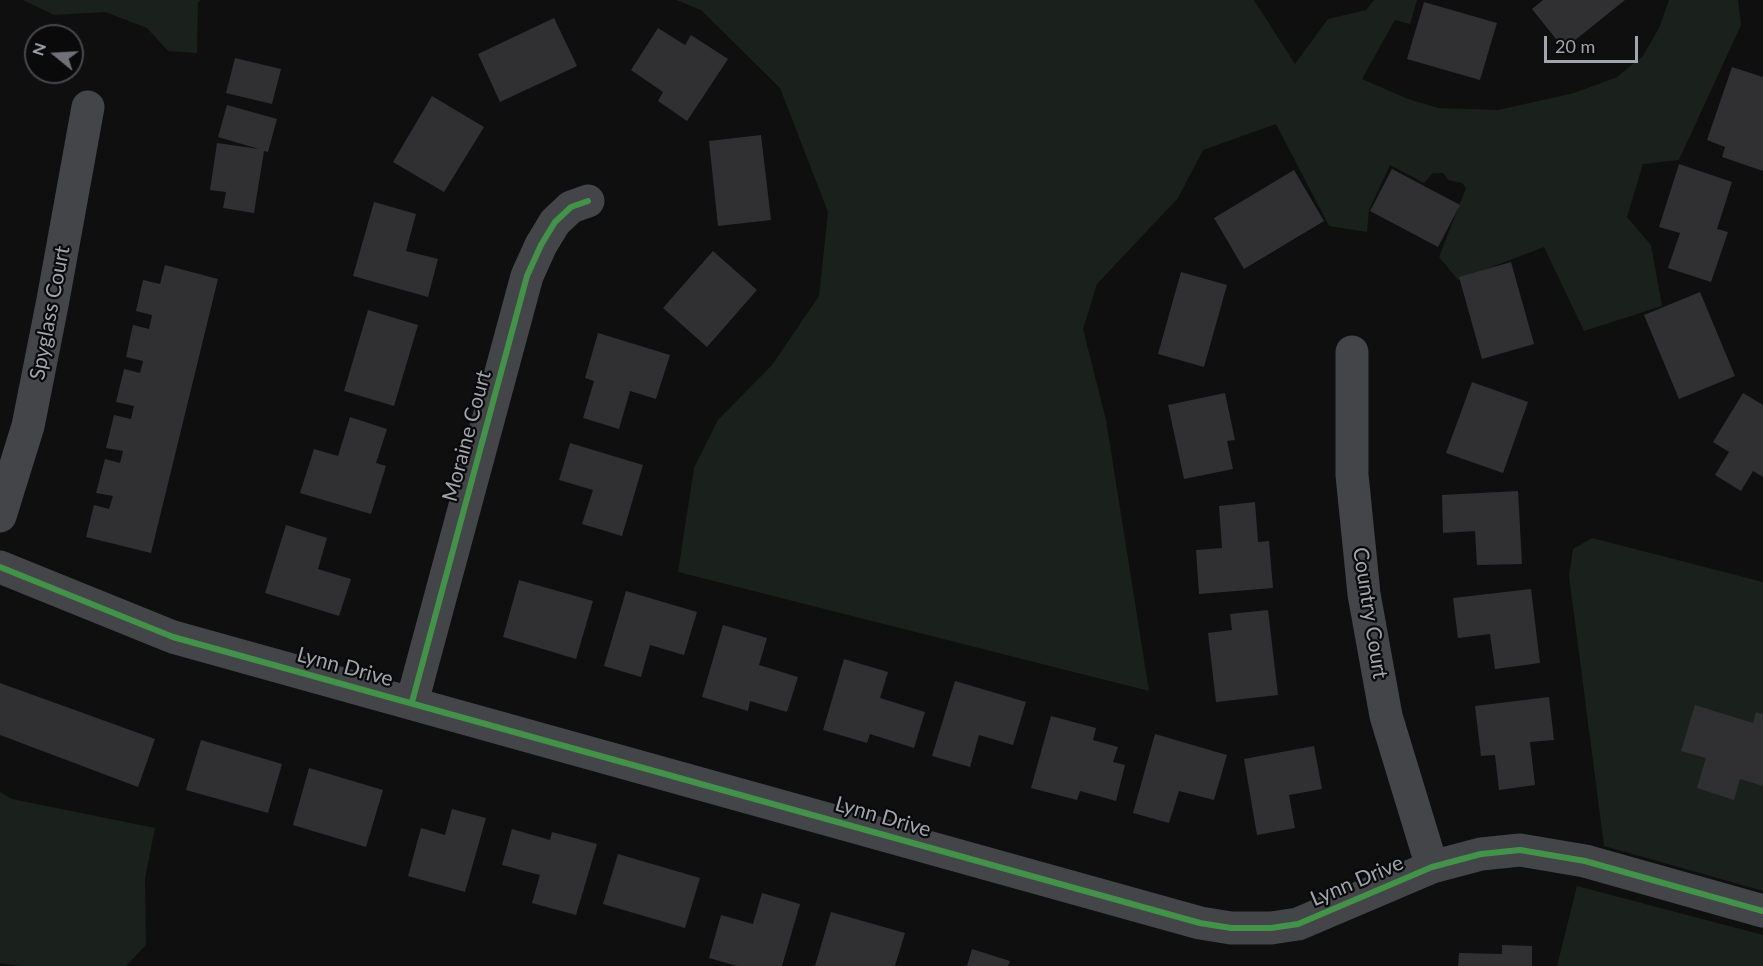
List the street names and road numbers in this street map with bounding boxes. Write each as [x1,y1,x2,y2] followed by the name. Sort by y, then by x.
[25,244,75,382] street label: Spyglass Court
[437,368,497,504] street label: Moraine Court
[1347,545,1393,681] street label: Country Court
[294,642,396,692] street label: Lynn Drive
[832,791,934,843] street label: Lynn Drive
[1307,850,1407,912] street label: Lynn Drive

